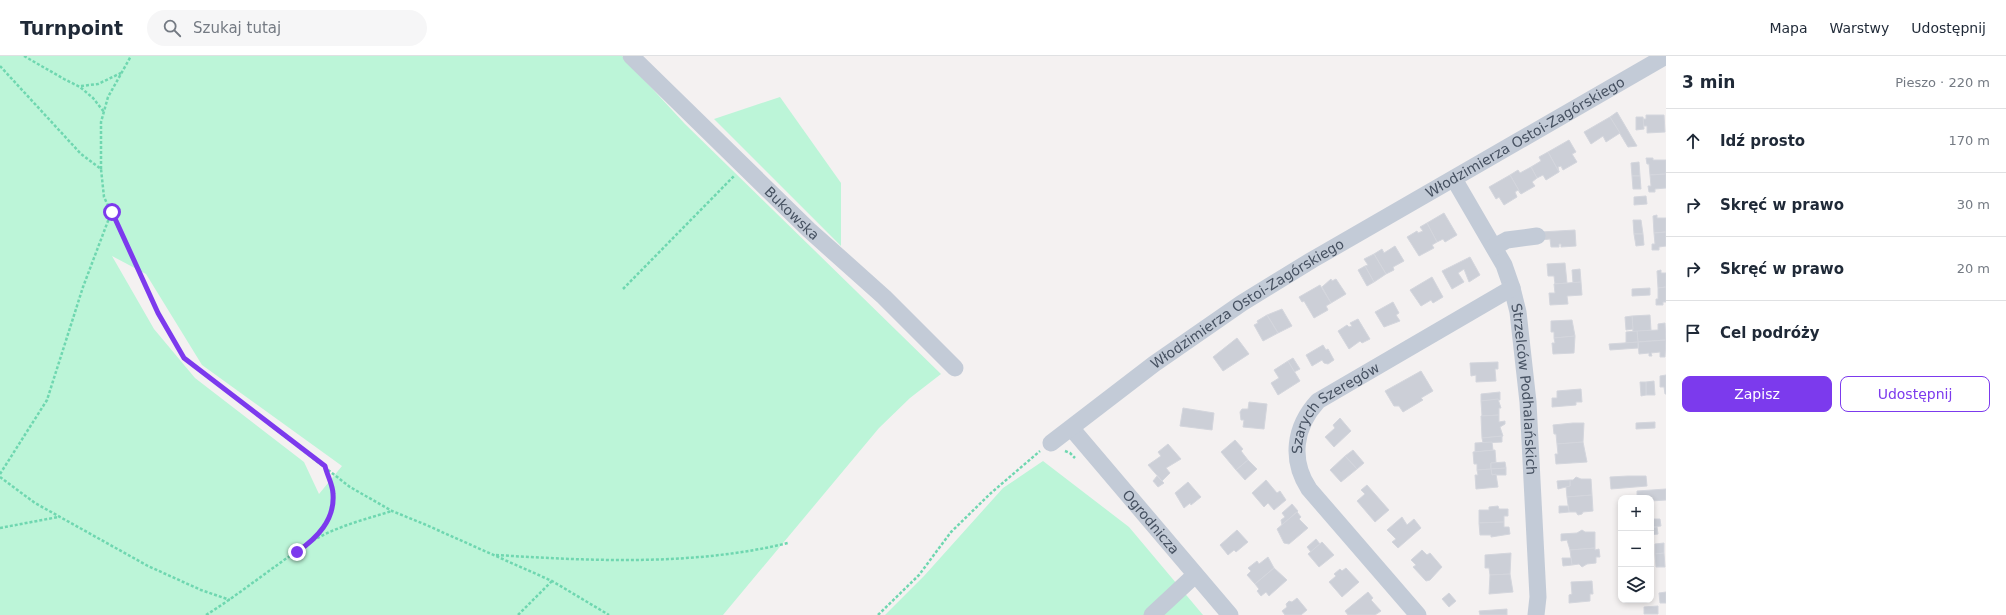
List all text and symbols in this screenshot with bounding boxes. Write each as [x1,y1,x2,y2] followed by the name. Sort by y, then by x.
[147,10,427,46] search box
[20,17,123,39] text: Turnpoint
[161,17,183,39] icon: search
[193,19,281,37] text: Szukaj tutaj
[1769,20,1808,36] text: Mapa
[1830,20,1889,36] text: Warstwy
[1911,20,1986,36] text: Udostępnij
[1682,72,1735,92] text: 3 min
[1423,74,1627,201] street label: Włodzimierza Ostoi-Zagórskiego
[1895,75,1990,90] text: Pieszo · 220 m
[1682,130,1704,152] icon: ahead
[1720,132,1805,150] text: Idź prosto
[1948,133,1990,148] text: 170 m
[761,183,823,243] street label: Bukowska
[1682,194,1704,216] icon: right
[1720,196,1844,214] text: Skręć w prawo
[1957,197,1990,212] text: 30 m
[103,203,121,221] route start
[1148,235,1347,372] street label: Włodzimierza Ostoi-Zagórskiego
[1682,258,1704,280] icon: right
[1720,260,1844,278] text: Skręć w prawo
[1957,261,1990,276] text: 20 m
[1508,302,1540,475] street label: Strzelców Podhalańskich
[1682,322,1704,344] icon: arrive
[1720,324,1820,342] text: Cel podróży
[1289,359,1382,454] street label: Szarych Szeregów
[1682,376,1832,412] button: Zapisz
[1840,376,1990,412] button: Udostępnij
[1119,487,1183,557] street label: Ogrodnicza
[1618,495,1654,603] map controls
[1618,495,1654,531] button: +
[1618,531,1654,567] button: −
[288,543,306,561] route end
[1618,567,1654,603] button: layers

